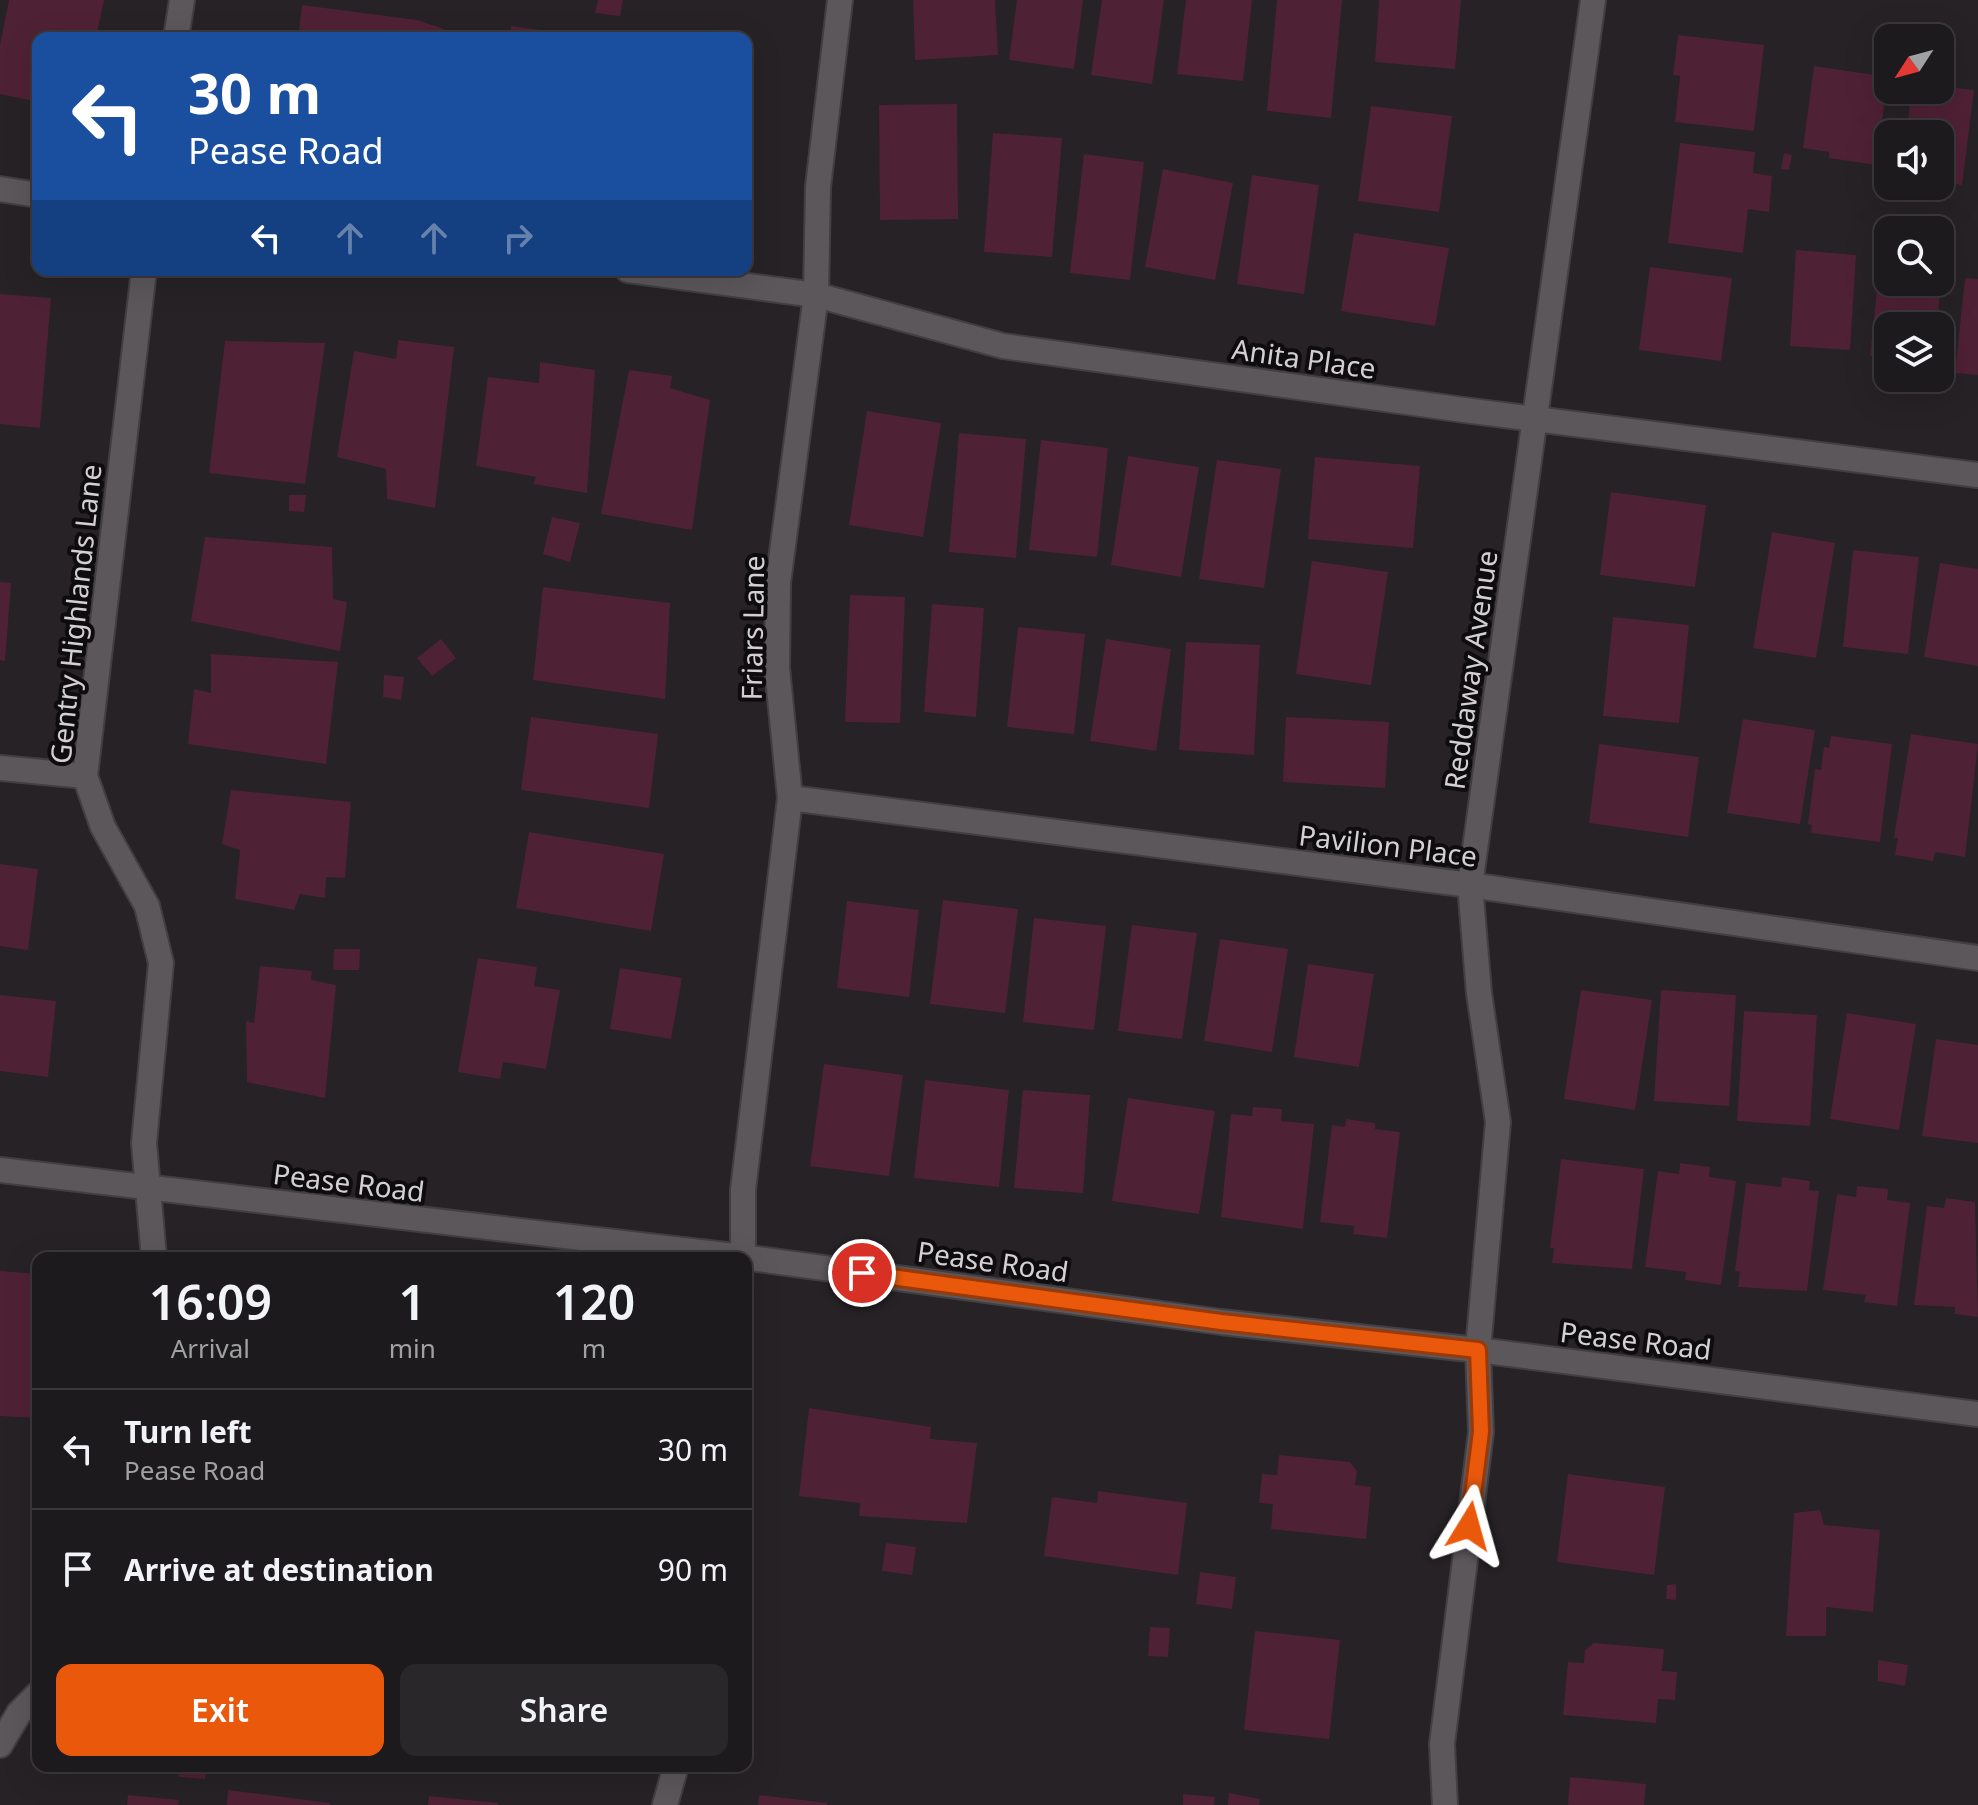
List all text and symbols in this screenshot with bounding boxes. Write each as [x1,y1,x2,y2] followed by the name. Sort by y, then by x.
[1874,24,1954,104] north arrow
[1874,24,1954,392] map controls
[188,54,321,130] text: 30 m
[56,64,160,168] icon: left
[1874,120,1954,200] button: sound
[188,126,384,175] text: Pease Road
[244,216,288,260] icon: left
[328,216,372,260] icon: ahead
[412,216,456,260] icon: ahead
[496,216,540,260] icon: right
[1874,216,1954,296] button: search
[1874,312,1954,392] button: layers
[1230,329,1378,387] street label: Anita Place
[40,462,110,766] street label: Gentry Highlands Lane
[1434,548,1506,792] street label: Reddaway Avenue
[732,555,772,701] street label: Friars Lane
[1297,815,1479,875] street label: Pavilion Place
[271,1154,427,1210] street label: Pease Road
[915,1232,1071,1290] street label: Pease Road
[828,1239,896,1307] pin
[840,1251,884,1295] icon: arrive
[149,1269,272,1334] text: 16:09
[399,1269,426,1334] text: 1
[553,1269,635,1334] text: 120
[1558,1312,1714,1368] street label: Pease Road
[171,1330,250,1366] text: Arrival
[389,1330,436,1366] text: min
[582,1330,606,1366] text: m
[124,1411,252,1452] text: Turn left
[56,1427,100,1471] icon: left
[658,1429,728,1470] text: 30 m
[124,1452,265,1488] text: Pease Road
[1427,1484,1511,1568] position arrow
[56,1547,100,1591] icon: arrive
[124,1549,434,1590] text: Arrive at destination
[658,1549,728,1590] text: 90 m
[56,1664,384,1756] button: Exit
[400,1664,728,1756] button: Share

